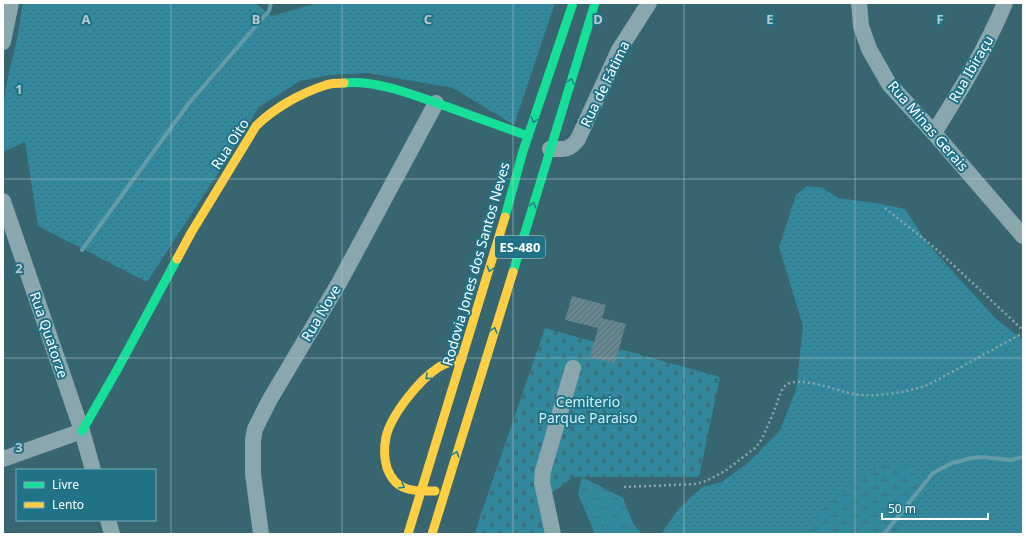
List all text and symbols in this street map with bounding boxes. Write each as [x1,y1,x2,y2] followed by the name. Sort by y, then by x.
[82,10,91,28] text: A
[252,10,260,28] text: B
[424,10,432,28] text: C
[593,10,603,28] text: D
[766,10,774,28] text: E
[936,10,944,28] text: F
[944,32,997,106] street label: Rua Ibiraçu
[575,37,634,130] street label: Rua de Fátima
[884,77,973,175] street label: Rua Minas Gerais
[566,78,575,85] one-way arrow
[15,80,23,98] text: 1
[206,115,253,173] street label: Rua Oito
[530,116,538,123] one-way arrow
[437,160,514,368] street label: Rodovia Jones dos Santos Neves
[528,202,537,209] one-way arrow
[495,236,545,258] road number: ES-480
[15,259,23,277] text: 2
[486,265,495,272] one-way arrow
[296,281,345,345] street label: Rua Nove
[26,289,73,381] street label: Rua Quatorze
[489,326,498,333] one-way arrow
[426,372,433,379] one-way arrow
[538,392,638,427] park label: Cemiterio Parque Paraiso
[15,438,23,456] text: 3
[451,450,460,457] one-way arrow
[16,469,156,521] legend
[52,476,79,493] text: Livre
[398,481,405,488] one-way arrow
[882,495,988,521] scale bar
[52,496,84,513] text: Lento
[888,500,916,517] text: 50 m

